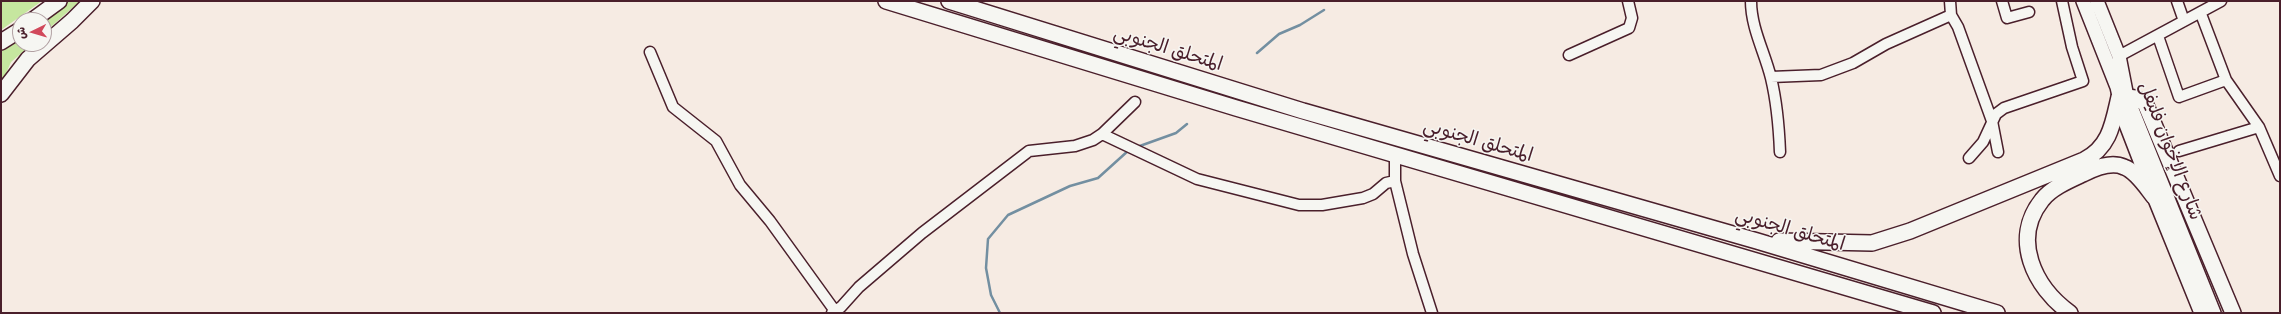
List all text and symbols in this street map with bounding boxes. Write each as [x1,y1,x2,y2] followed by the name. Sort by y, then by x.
[12,12,52,52] north arrow
[1111,22,1225,76] street label: المتحلق الجنوبي
[14,26,29,40] text: ش
[2133,79,2207,223] street label: شارع الإخوان فليفل
[1421,114,1535,168] street label: المتحلق الجنوبي
[1733,203,1847,257] street label: المتحلق الجنوبي

